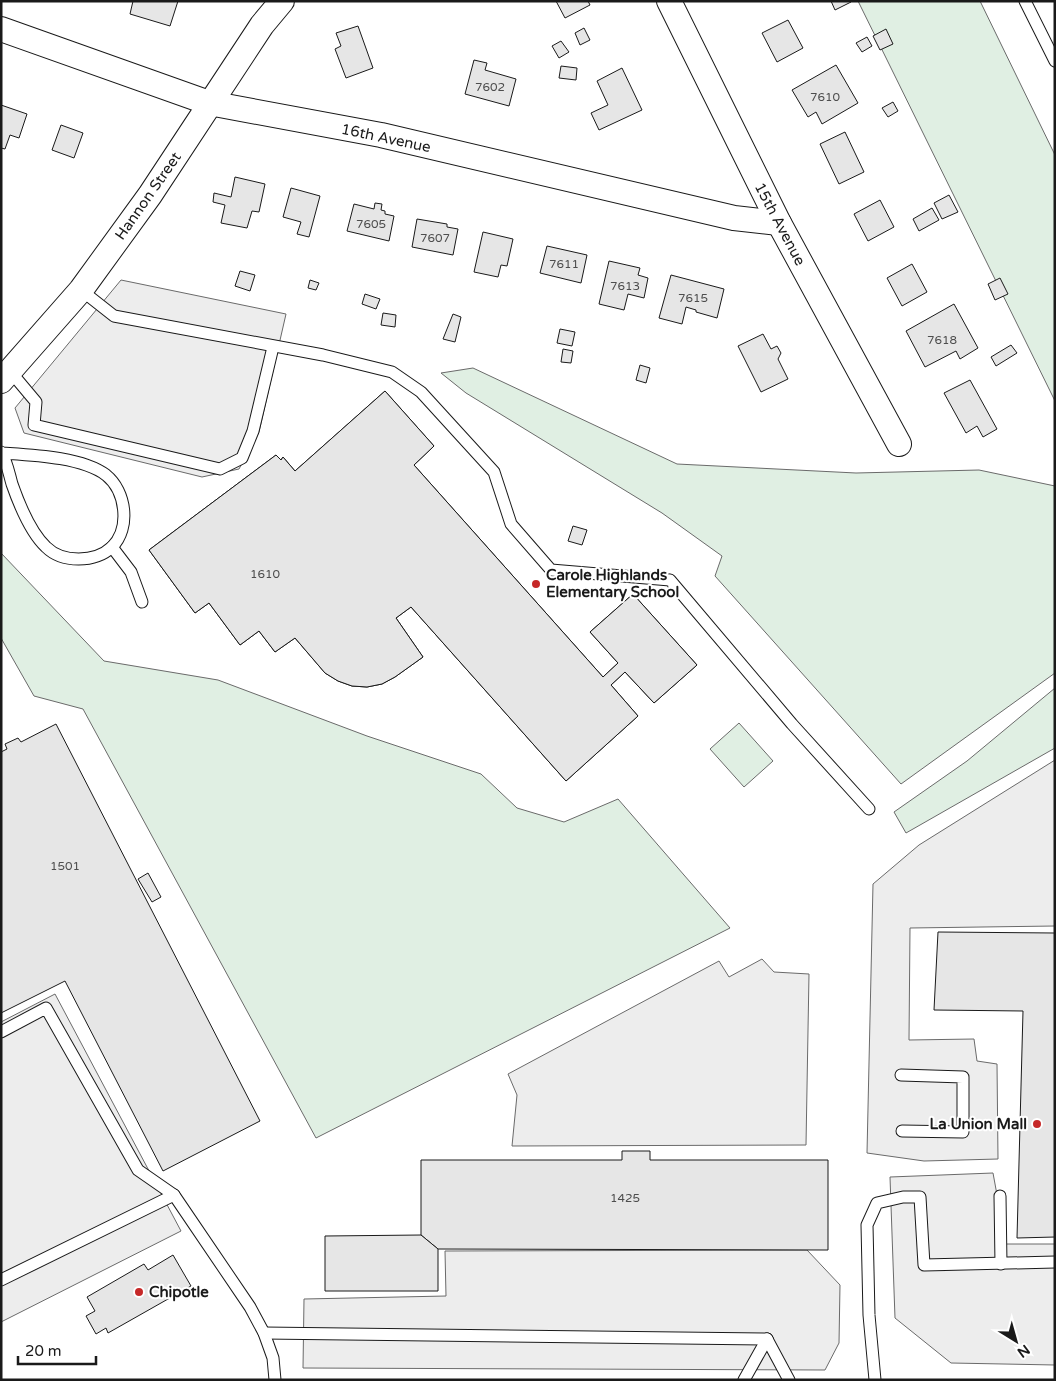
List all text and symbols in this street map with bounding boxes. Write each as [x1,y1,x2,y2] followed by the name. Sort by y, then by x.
[475,80,505,94] house number: 7602
[810,90,841,104] house number: 7610
[339,120,433,156] street label: 16th Avenue
[111,148,185,243] street label: Hannon Street
[751,179,809,269] street label: 15th Avenue
[356,217,386,231] house number: 7605
[420,231,450,245] house number: 7607
[549,257,579,271] house number: 7611
[610,279,640,293] house number: 7613
[678,291,708,305] house number: 7615
[927,333,957,347] house number: 7618
[546,566,679,602] place label: Carole Highlands Elementary School
[250,567,281,581] house number: 1610
[530,578,542,590] marker: Carole Highlands Elementary School
[50,859,80,873] house number: 1501
[930,1115,1027,1133] place label: La Union Mall
[1031,1118,1043,1130] marker: La Union Mall
[610,1191,640,1205] house number: 1425
[149,1283,209,1302] place label: Chipotle
[133,1286,145,1298] marker: Chipotle
[991,1316,1041,1366] north arrow
[18,1334,95,1366] scale bar
[1014,1341,1033,1361] text: N
[25,1342,62,1360] text: 20 m

